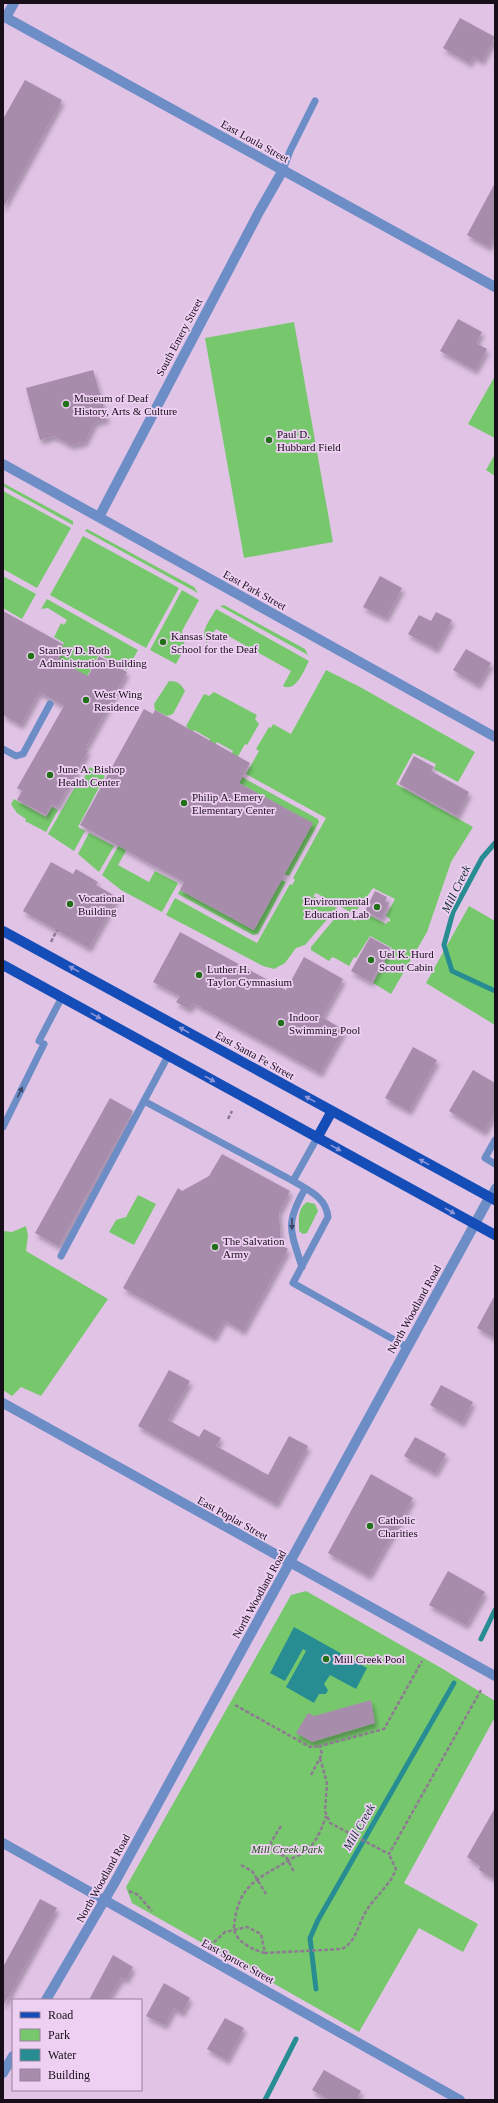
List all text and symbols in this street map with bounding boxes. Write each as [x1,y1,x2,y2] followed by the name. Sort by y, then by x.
[219,117,291,165] street label: East Loula Street
[153,296,205,378] street label: South Emery Street
[74,392,177,417] place label: Museum of Deaf History, Arts & Culture
[61,399,71,409] marker: Museum of Deaf History, Arts & Culture
[277,428,341,453] place label: Paul D. Hubbard Field
[264,435,274,445] marker: Paul D. Hubbard Field
[221,568,289,612] street label: East Park Street
[171,630,258,655] place label: Kansas State School for the Deaf
[158,637,168,647] marker: Kansas State School for the Deaf
[39,644,147,669] place label: Stanley D. Roth Administration Building
[26,651,36,661] marker: Stanley D. Roth Administration Building
[94,688,143,713] place label: West Wing Residence
[81,695,91,705] marker: West Wing Residence
[58,763,125,788] place label: June A. Bishop Health Center
[45,770,55,780] marker: June A. Bishop Health Center
[192,791,275,816] place label: Philip A. Emery Elementary Center
[179,798,189,808] marker: Philip A. Emery Elementary Center
[438,862,474,916] water label: Mill Creek
[78,892,125,917] place label: Vocational Building
[304,895,369,920] place label: Environmental Education Lab
[65,899,75,909] marker: Vocational Building
[372,902,382,912] marker: Environmental Education Lab
[379,948,434,973] place label: Uel K. Hurd Scout Cabin
[366,955,376,965] marker: Uel K. Hurd Scout Cabin
[207,963,293,988] place label: Luther H. Taylor Gymnasium
[68,966,79,973] one-way arrow
[194,970,204,980] marker: Luther H. Taylor Gymnasium
[289,1011,360,1036] place label: Indoor Swimming Pool
[90,1013,102,1020] one-way arrow
[276,1018,286,1028] marker: Indoor Swimming Pool
[178,1026,190,1033] one-way arrow
[213,1028,297,1082] street label: East Santa Fe Street
[204,1076,215,1082] one-way arrow
[17,1086,24,1098] one-way arrow
[304,1096,316,1102] one-way arrow
[330,1145,342,1152] one-way arrow
[418,1158,430,1165] one-way arrow
[444,1208,456,1214] one-way arrow
[289,1218,295,1231] one-way arrow
[223,1235,285,1260] place label: The Salvation Army
[210,1242,220,1252] marker: The Salvation Army
[385,1262,444,1355] street label: North Woodland Road
[196,1494,270,1542] street label: East Poplar Street
[378,1514,418,1539] place label: Catholic Charities
[365,1521,375,1531] marker: Catholic Charities
[230,1547,289,1640] street label: North Woodland Road
[334,1653,405,1665] place label: Mill Creek Pool
[321,1654,331,1664] marker: Mill Creek Pool
[340,1801,378,1854] water label: Mill Creek
[74,1831,133,1924] street label: North Woodland Road
[250,1843,324,1855] park label: Mill Creek Park
[200,1936,276,1986] street label: East Spruce Street
[12,1999,142,2091] legend
[48,2008,73,2022] text: Road
[48,2028,70,2042] text: Park
[48,2048,76,2062] text: Water
[48,2068,90,2082] text: Building

